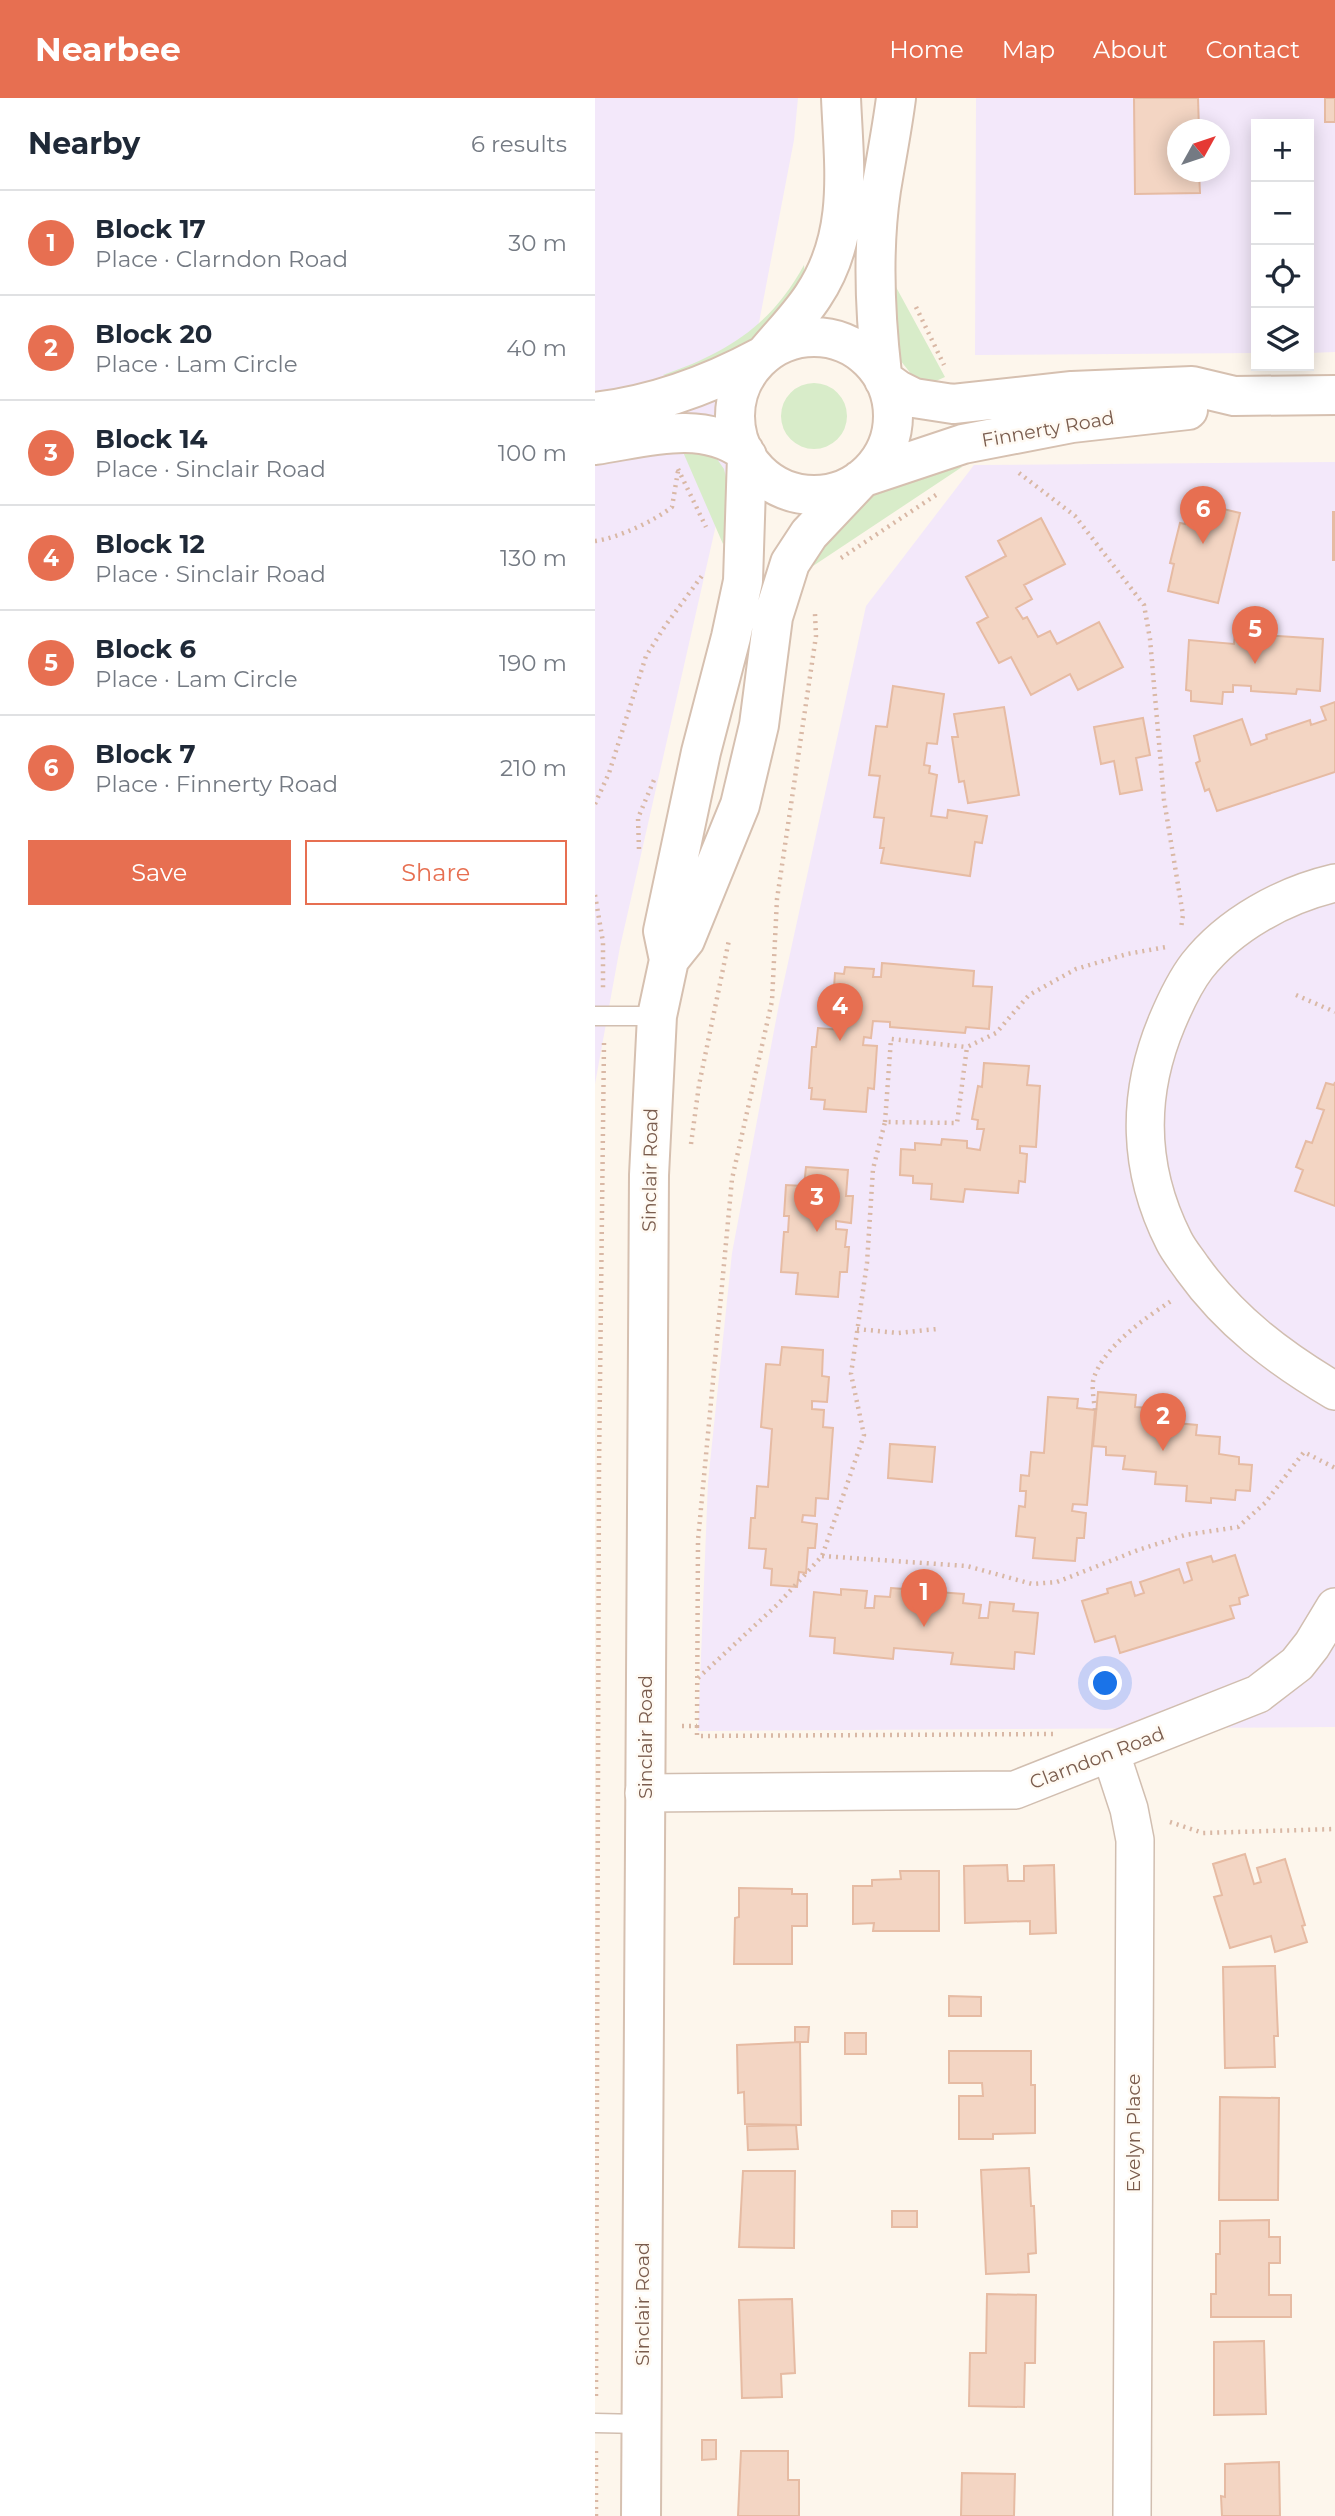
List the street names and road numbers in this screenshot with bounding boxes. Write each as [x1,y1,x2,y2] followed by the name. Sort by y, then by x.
[980,406,1116,452] street label: Finnerty Road
[637,1108,663,1232] street label: Sinclair Road
[634,1675,657,1799] street label: Sinclair Road
[1026,1722,1168,1794] street label: Clarndon Road
[1122,2073,1145,2193] street label: Evelyn Place
[631,2242,654,2366] street label: Sinclair Road

